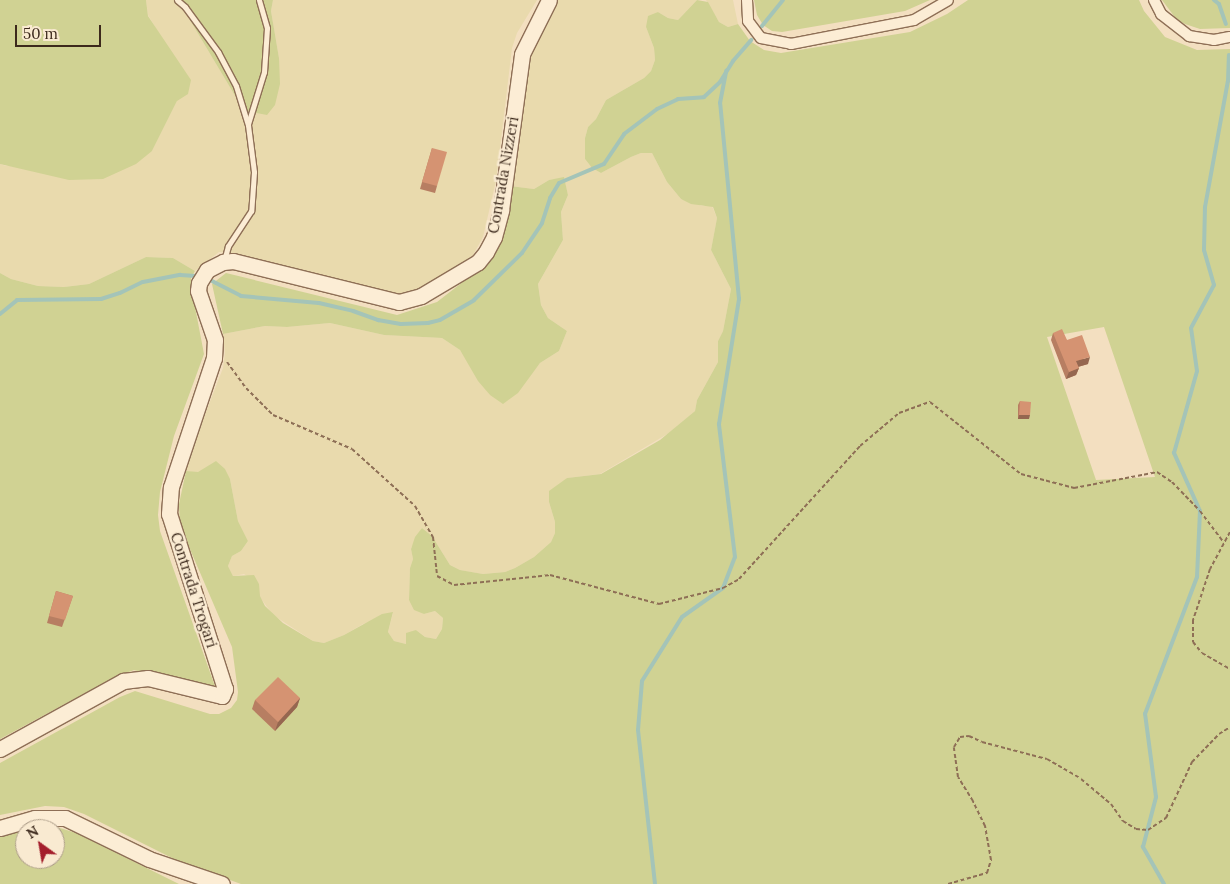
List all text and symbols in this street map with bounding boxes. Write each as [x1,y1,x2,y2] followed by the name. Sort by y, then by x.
[18,15,104,47] scale bar
[23,24,58,43] text: 50 m
[484,115,522,235] street label: Contrada Nizzeri
[167,530,221,650] street label: Contrada Trogari
[15,819,65,869] north arrow
[23,822,42,843] text: N

